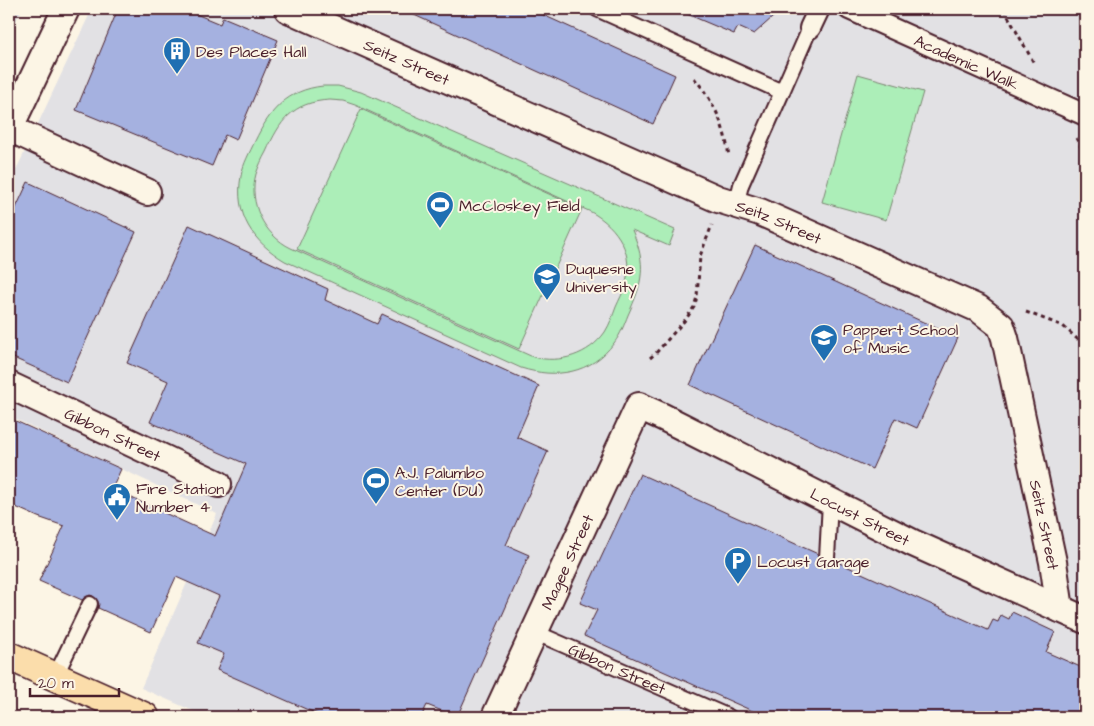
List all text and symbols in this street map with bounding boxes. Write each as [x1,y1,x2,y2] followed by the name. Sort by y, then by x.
[911,30,1022,96] street label: Academic Walk
[360,34,453,91] street label: Seitz Street
[162,36,192,75] building icon: Des Places Hall
[196,41,306,63] place label: Des Places Hall
[425,190,455,229] sports icon: McCloskey Field
[459,195,580,218] place label: McCloskey Field
[733,195,826,250] street label: Seitz Street
[566,258,637,299] place label: Duquesne University
[532,262,562,301] school or university icon: Duquesne University
[843,319,958,359] place label: Pappert School of Music
[809,323,839,362] school or university icon: Pappert School of Music
[61,403,165,468] street label: Gibbon Street
[395,462,484,502] place label: A.J. Palumbo Center (DU)
[361,466,391,505] sports icon: A.J. Palumbo Center (DU)
[136,478,224,518] place label: Fire Station Number 4
[1024,478,1064,572] street label: Seitz Street
[102,482,132,521] public building icon: Fire Station Number 4
[806,483,914,552] street label: Locust Street
[536,511,600,613] street label: Magee Street
[723,546,753,585] parking icon: Locust Garage
[757,551,870,574] place label: Locust Garage
[565,638,670,700] street label: Gibbon Street
[30,666,119,698] scale bar
[38,673,74,694] text: 20 m

